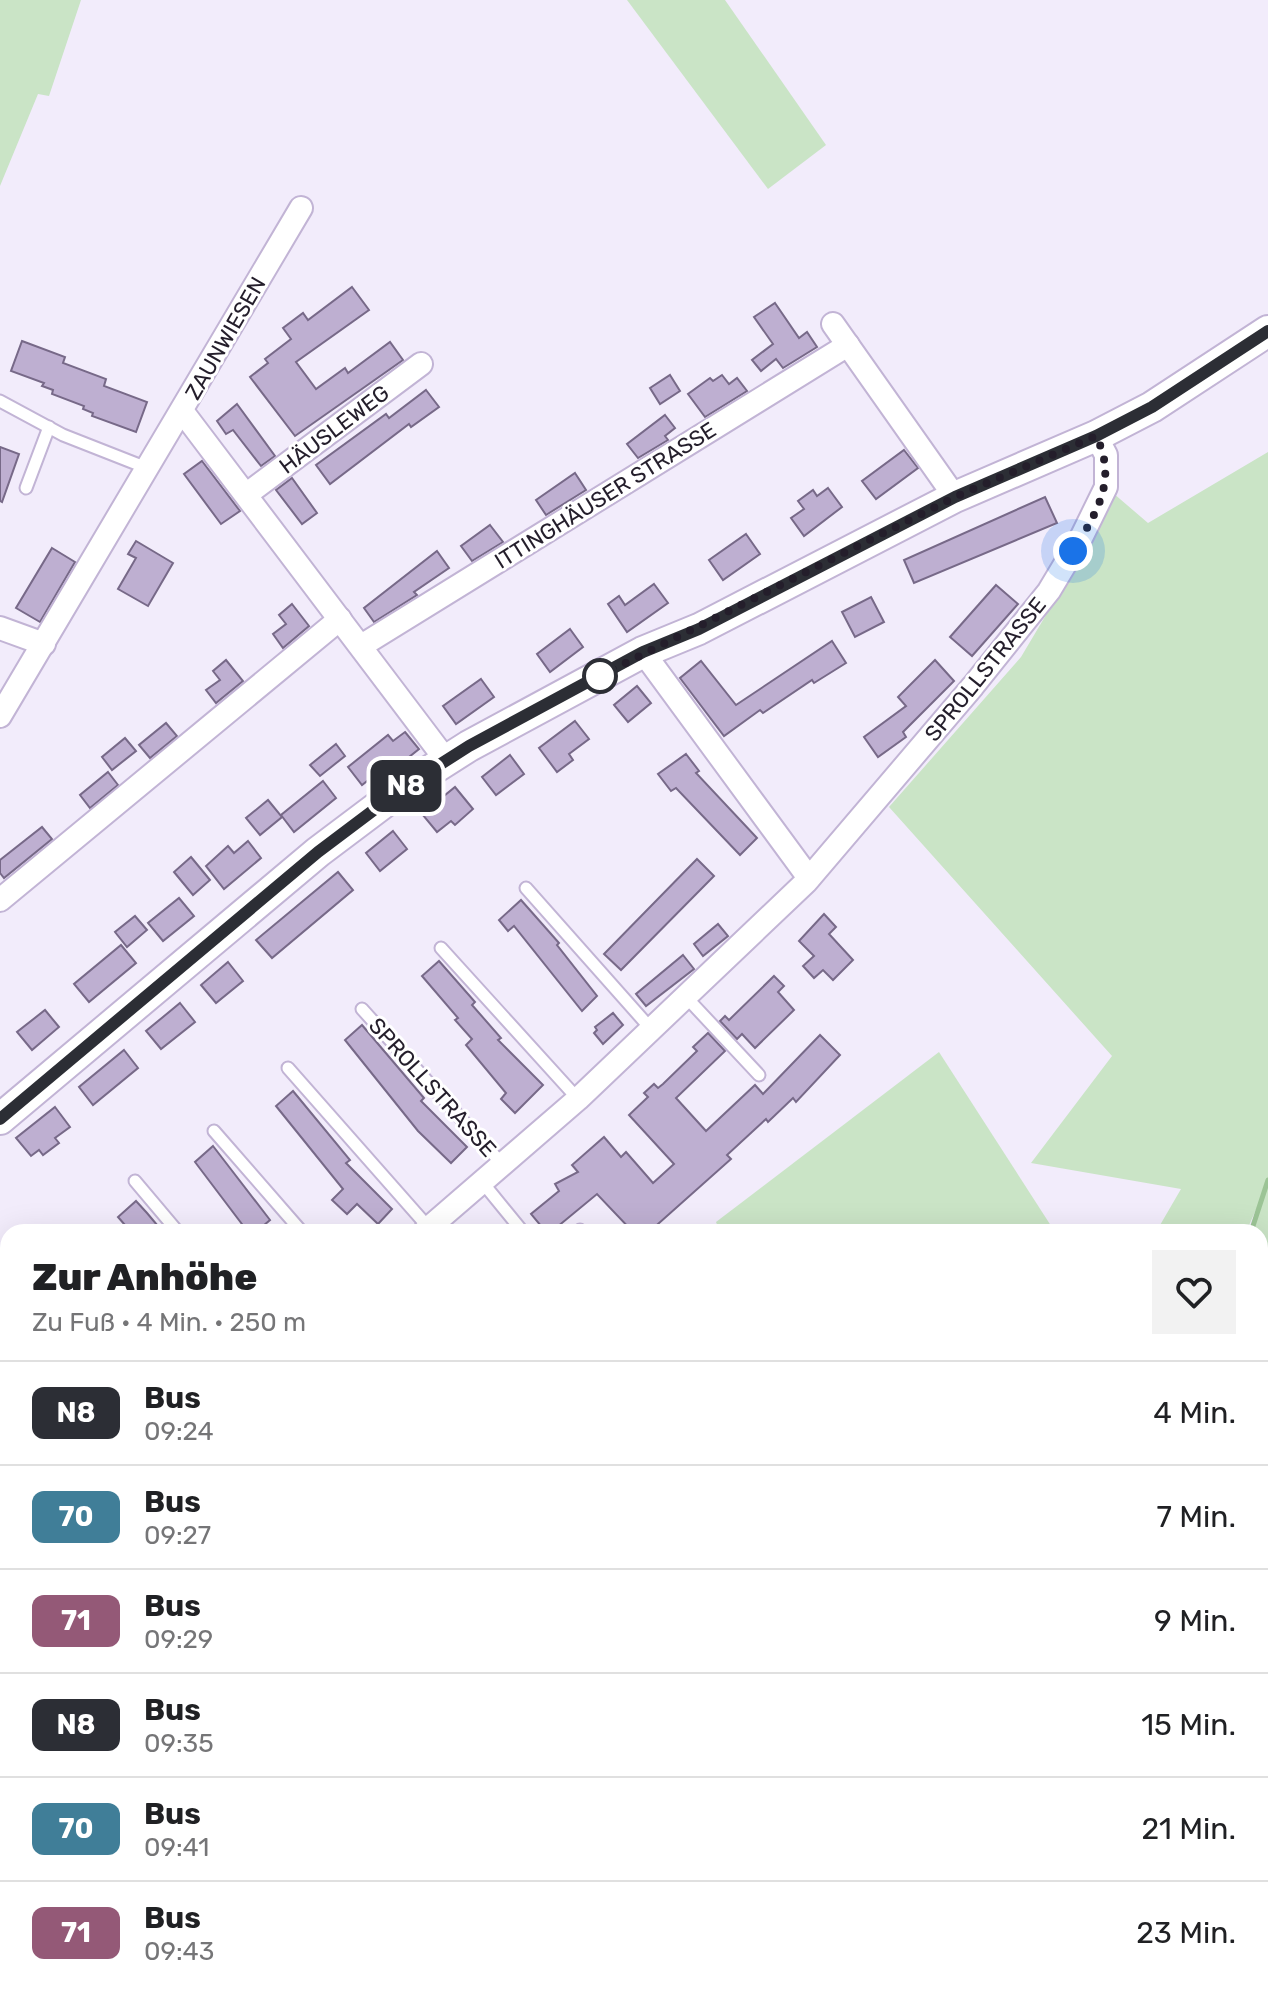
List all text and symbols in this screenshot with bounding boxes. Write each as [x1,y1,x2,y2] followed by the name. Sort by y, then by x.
[179,272,272,405] street label: ZAUNWIESEN
[274,379,395,480] street label: HÄUSLEWEG
[490,416,721,575] street label: ITTINGHÄUSER STRASSE
[1053,531,1093,571] your location
[919,592,1052,747] street label: SPROLLSTRASSE
[583,659,617,693] unlabelled marker
[370,760,442,812] line badge: N8
[386,769,426,802] text: N8
[363,1012,502,1162] street label: SPROLLSTRASSE
[1152,1250,1236,1334] button: heart
[32,1254,257,1300] text: Zur Anhöhe
[32,1307,306,1338] text: Zu Fuß · 4 Min. · 250 m
[144,1380,201,1416] text: Bus
[1153,1395,1236,1431] text: 4 Min.
[56,1396,96,1429] text: N8
[144,1416,214,1447] text: 09:24
[144,1484,201,1520] text: Bus
[1156,1499,1236,1535] text: 7 Min.
[58,1500,94,1533] text: 70
[144,1520,211,1551] text: 09:27
[144,1588,201,1624] text: Bus
[1154,1603,1236,1639] text: 9 Min.
[61,1604,91,1637] text: 71
[144,1624,213,1655] text: 09:29
[144,1692,201,1728] text: Bus
[1141,1707,1236,1743] text: 15 Min.
[56,1708,96,1741] text: N8
[144,1728,214,1759] text: 09:35
[144,1796,201,1832] text: Bus
[1141,1811,1236,1847] text: 21 Min.
[58,1812,94,1845] text: 70
[144,1832,209,1863] text: 09:41
[144,1900,201,1936] text: Bus
[1136,1915,1236,1951] text: 23 Min.
[61,1916,91,1949] text: 71
[144,1936,214,1967] text: 09:43

